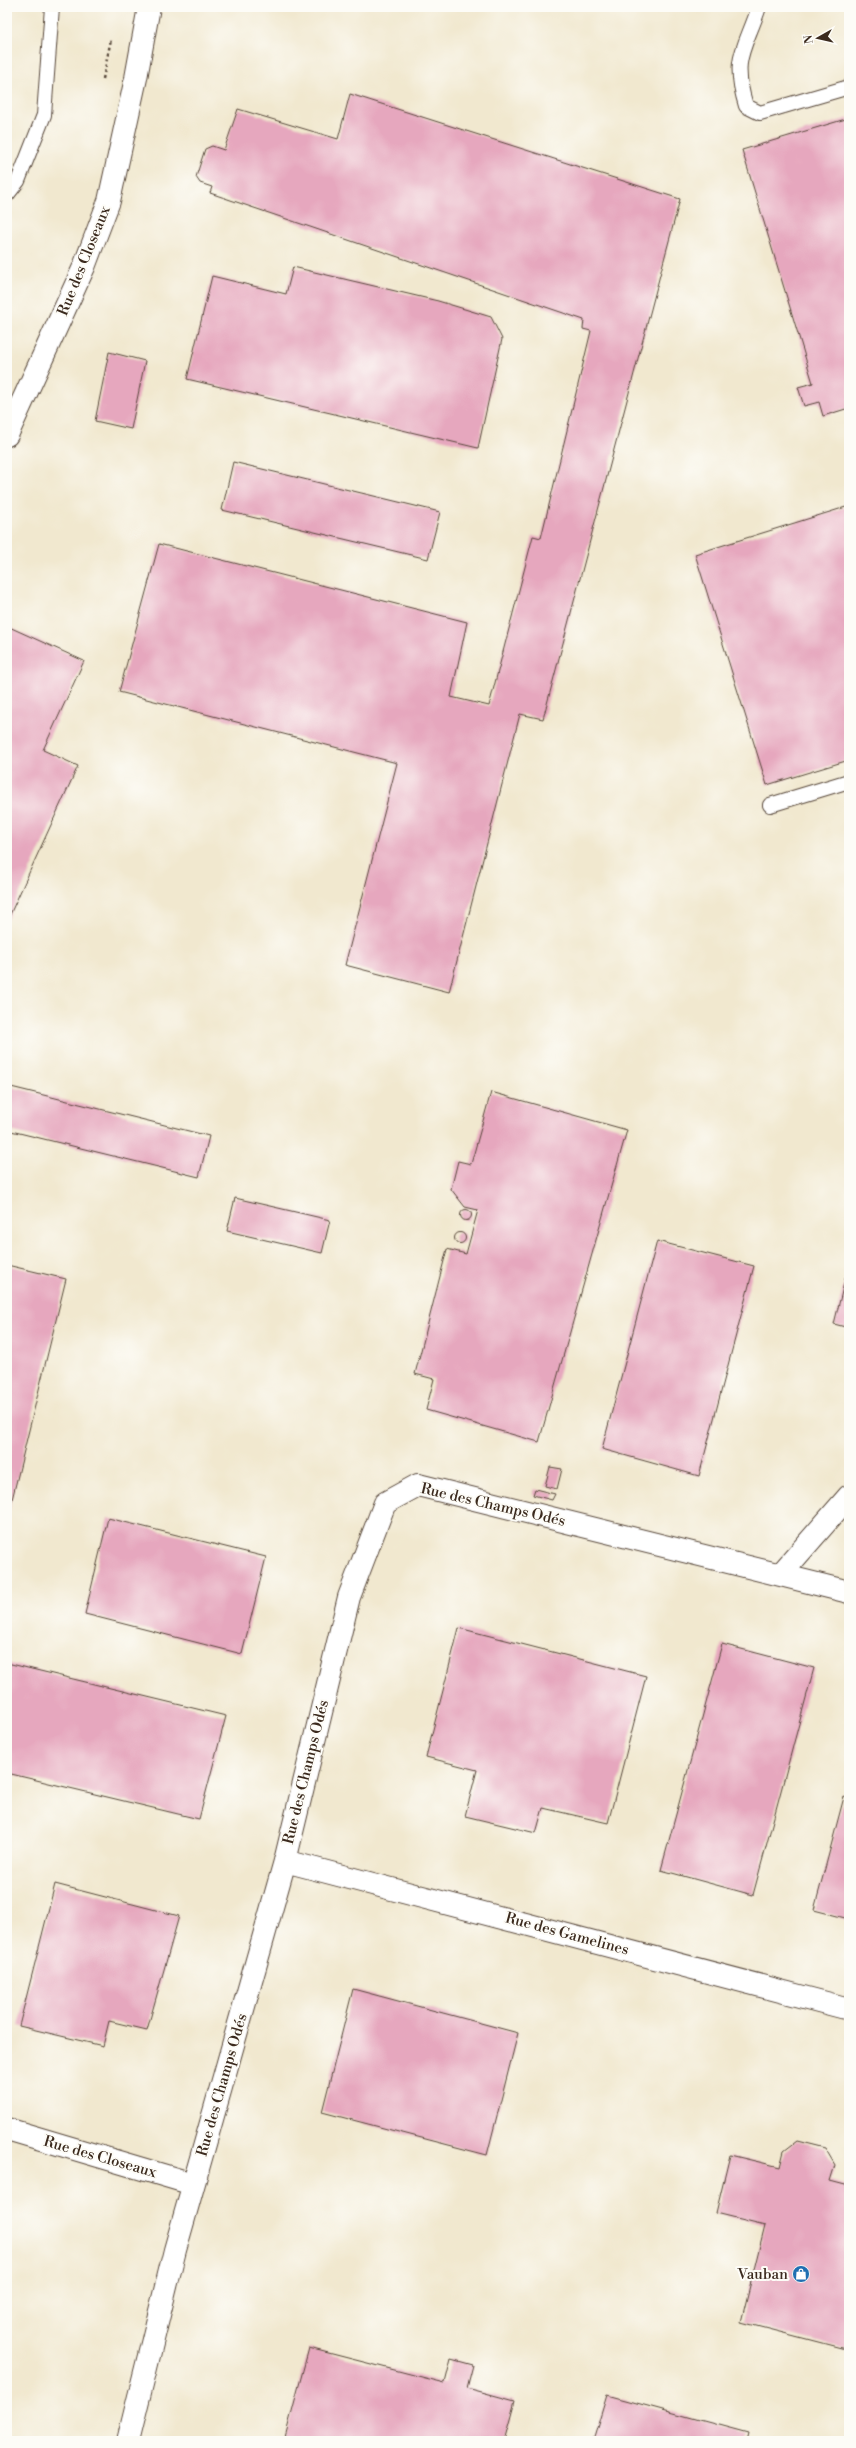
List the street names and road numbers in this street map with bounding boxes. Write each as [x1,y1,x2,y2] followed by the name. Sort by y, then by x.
[53,203,115,319] street label: Rue des Closeaux
[419,1479,567,1531] street label: Rue des Champs Odés
[279,1698,333,1846] street label: Rue des Champs Odés
[503,1908,631,1960] street label: Rue des Gamelines
[192,2011,252,2159] street label: Rue des Champs Odés
[41,2132,159,2182] street label: Rue des Closeaux

